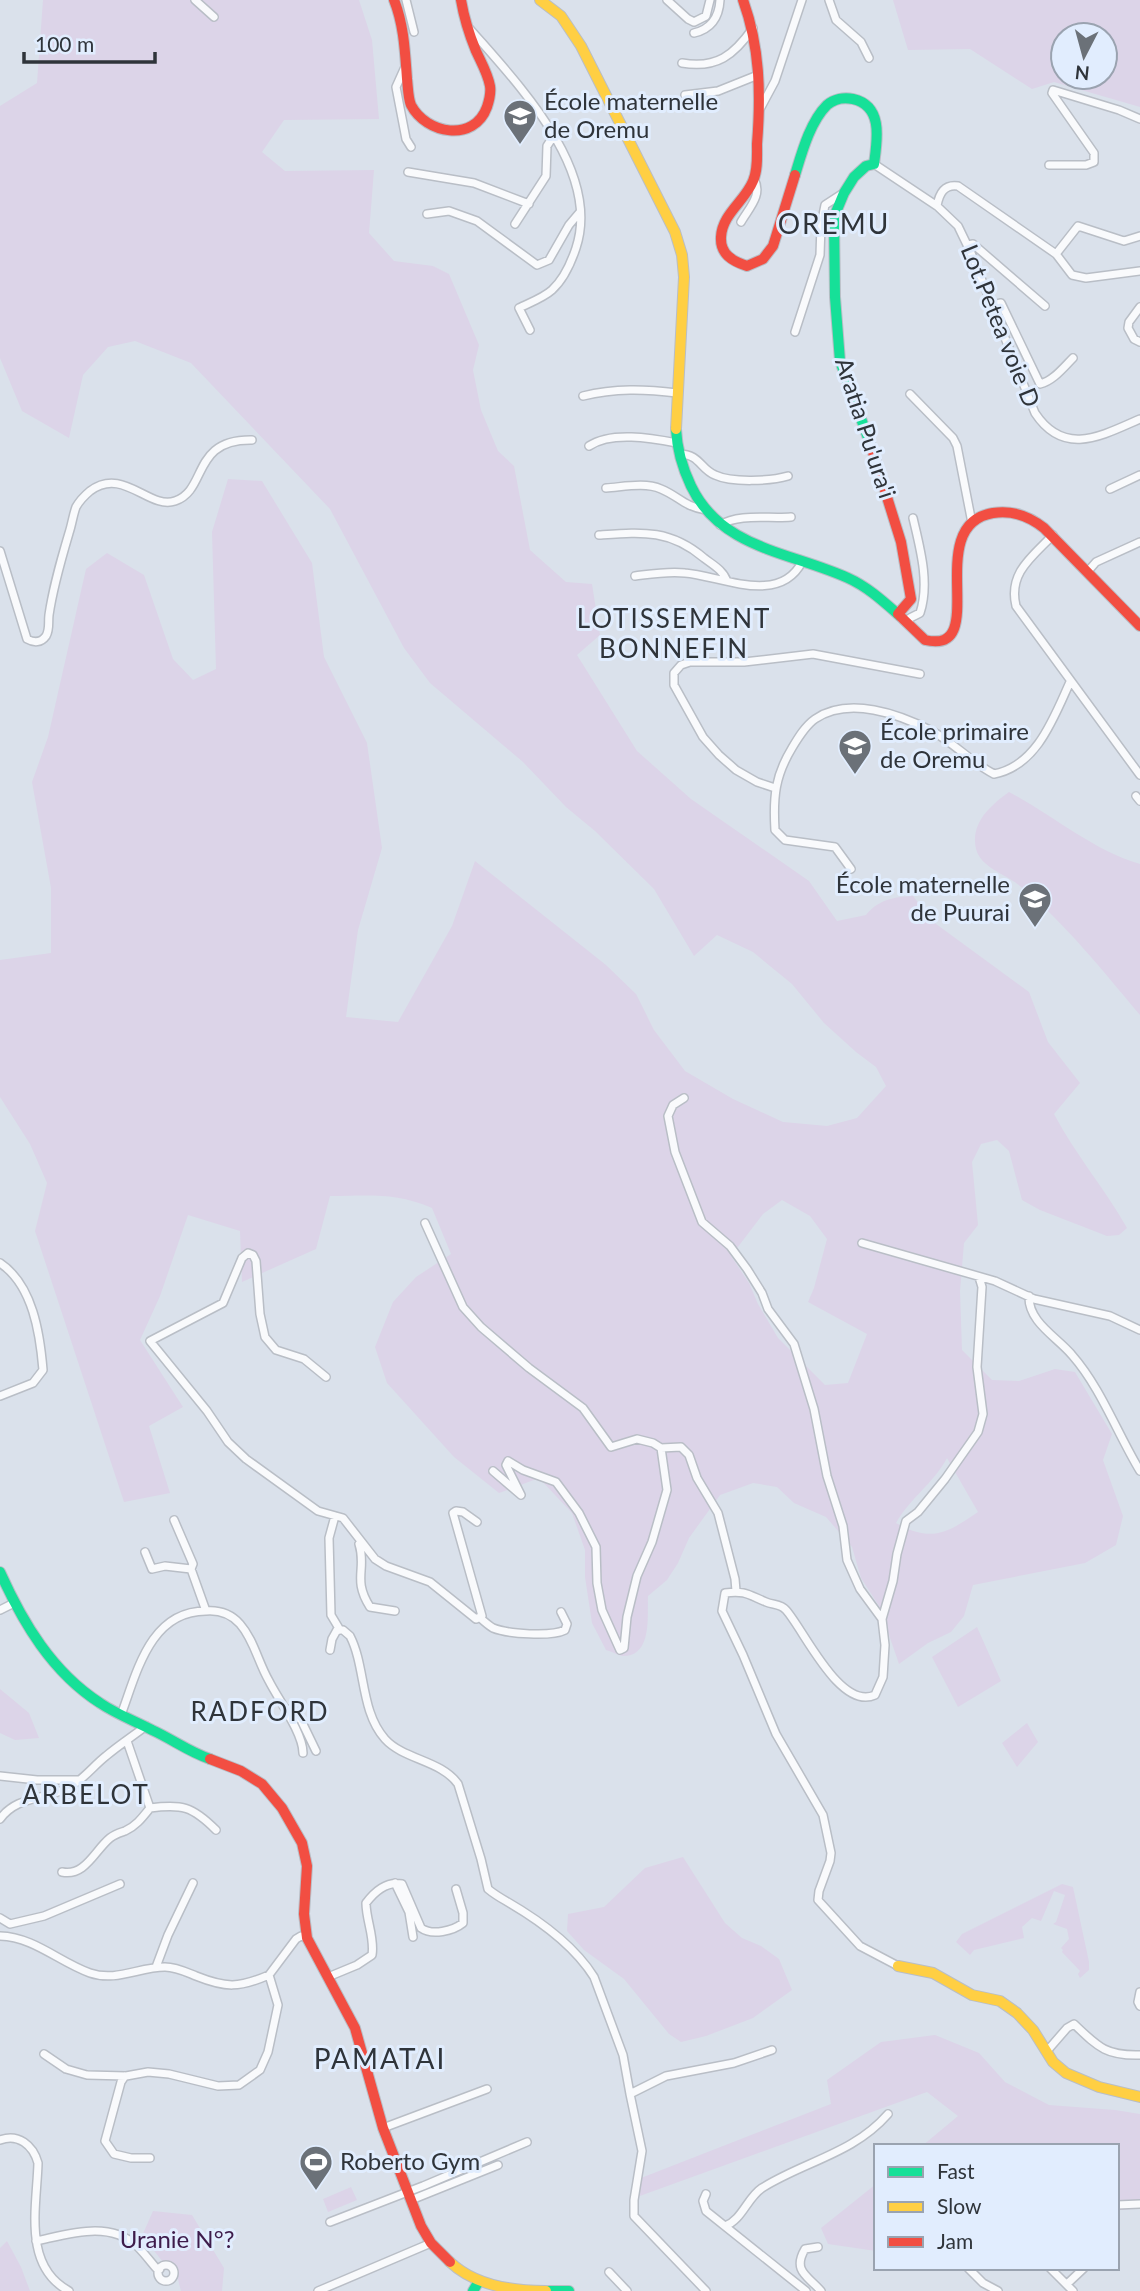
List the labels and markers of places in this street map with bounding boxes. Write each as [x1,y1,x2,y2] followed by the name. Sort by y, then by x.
[544,86,718,143] place label: École maternelle de Oremu
[501,97,539,146] school or university icon: École maternelle de Oremu
[880,716,1029,773] place label: École primaire de Oremu
[836,727,874,776] school or university icon: École primaire de Oremu
[836,869,1010,926] place label: École maternelle de Puurai
[1016,880,1054,929] school or university icon: École maternelle de Puurai
[297,2143,335,2192] sports icon: Roberto Gym
[340,2146,480,2175] place label: Roberto Gym

